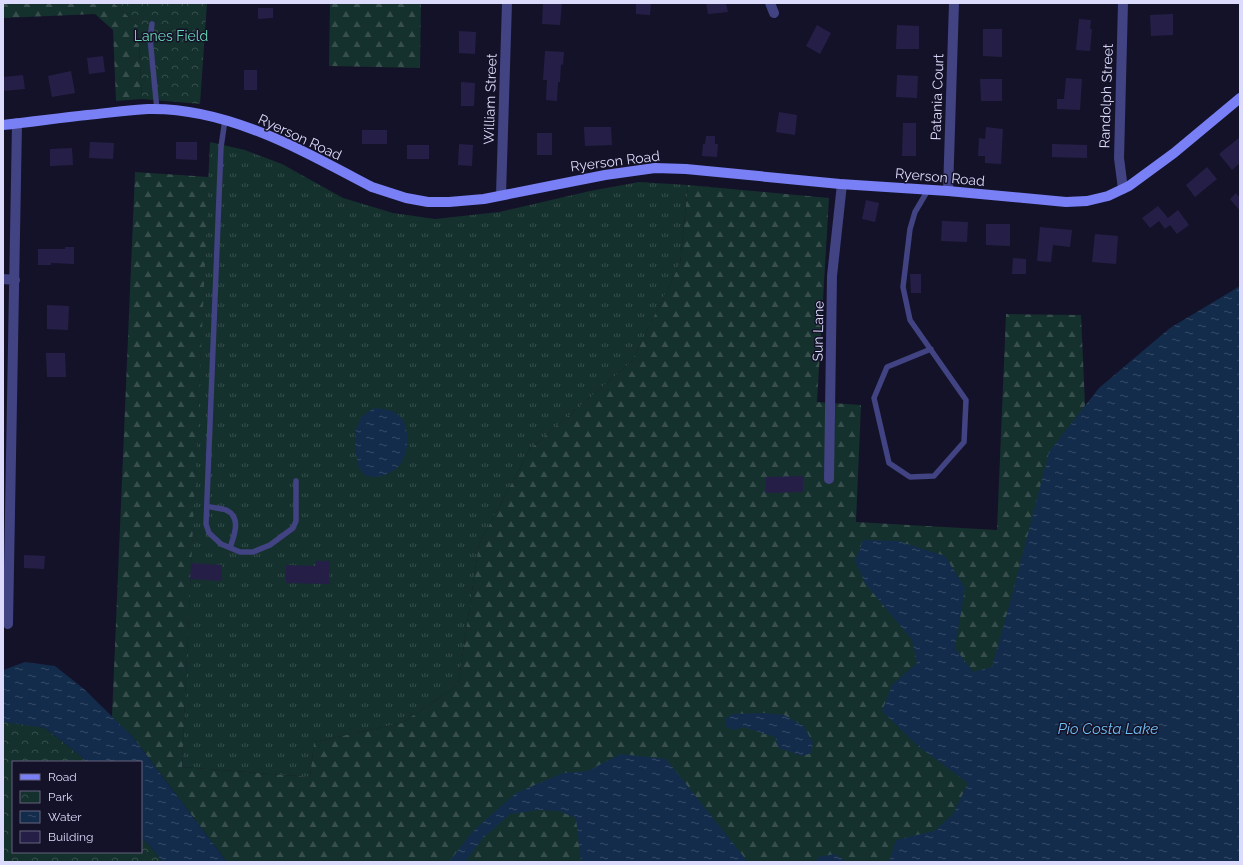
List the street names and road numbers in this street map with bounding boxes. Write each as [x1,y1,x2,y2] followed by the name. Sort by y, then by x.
[1096,43,1116,149] street label: Randolph Street
[480,53,500,145] street label: William Street
[927,53,947,141] street label: Patania Court
[256,111,344,163] street label: Ryerson Road
[569,148,661,174] street label: Ryerson Road
[894,165,986,189] street label: Ryerson Road
[809,301,827,361] street label: Sun Lane

